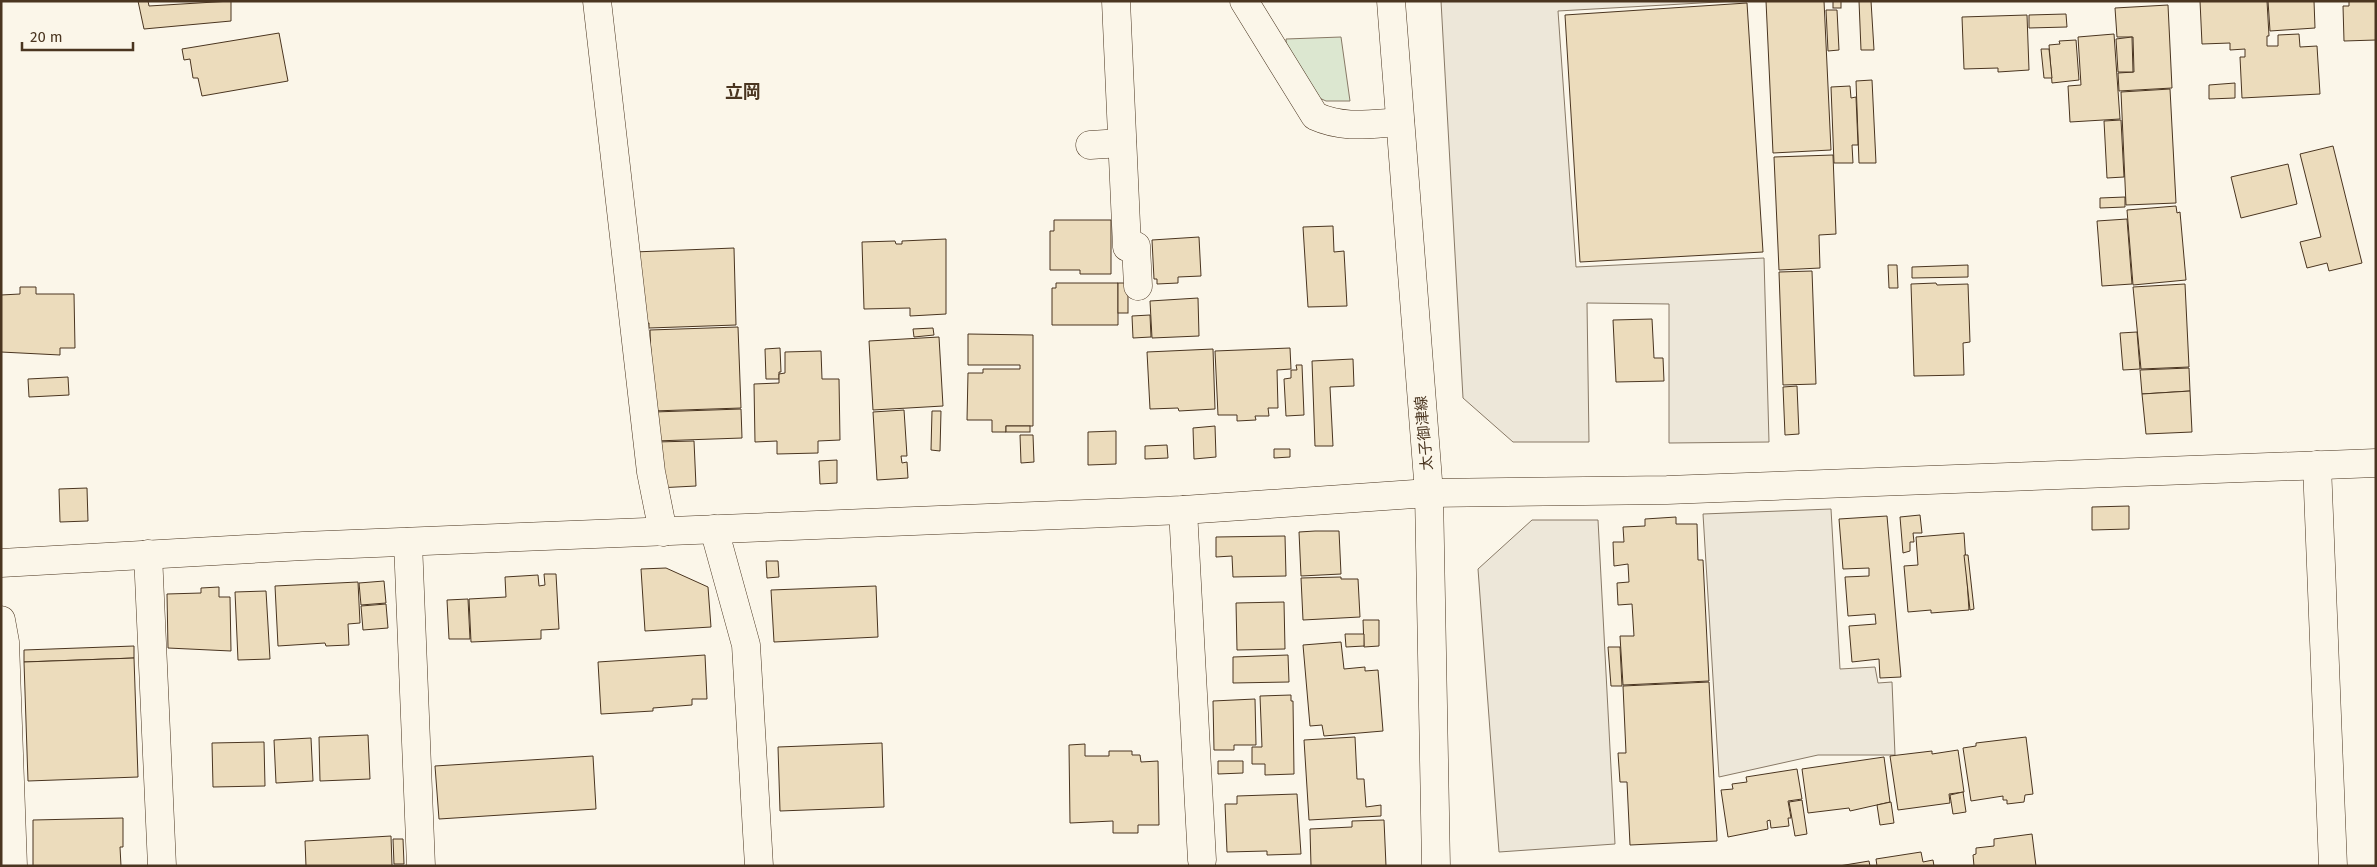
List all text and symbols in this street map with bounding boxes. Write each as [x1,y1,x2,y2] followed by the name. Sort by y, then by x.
[22,20,134,52] scale bar
[30,28,63,46] text: 20 m
[725,81,761,103] district label: 立岡
[1412,395,1436,471] street label: 太子御津線

